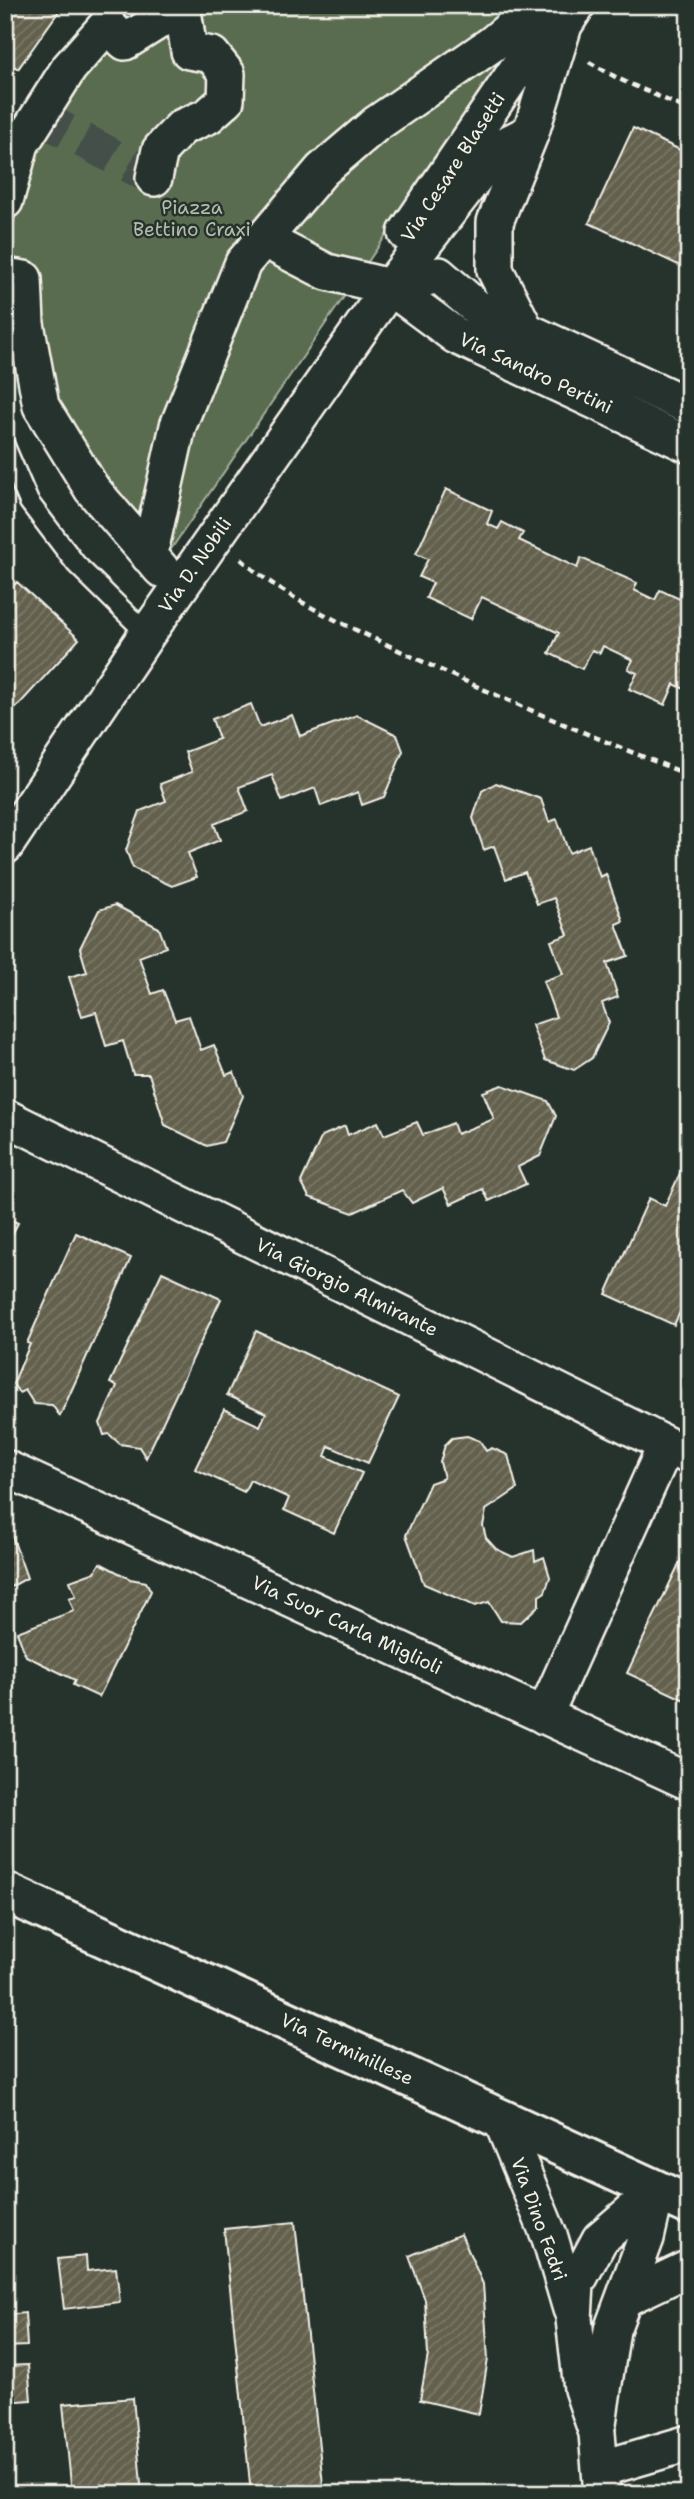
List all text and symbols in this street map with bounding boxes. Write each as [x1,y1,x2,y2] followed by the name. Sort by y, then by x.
[395,87,511,247] street label: Via Cesare Blasetti
[133,195,251,242] park label: Piazza Bettino Craxi
[455,326,617,420] street label: Via Sandro Pertini
[153,512,237,618] street label: Via D. Nobili
[252,1232,442,1342] street label: Via Giorgio Almirante
[248,1570,446,1680] street label: Via Suor Carla Miglioli
[276,2007,418,2091] street label: Via Terminillese
[505,2154,573,2284] street label: Via Dino Fedri

